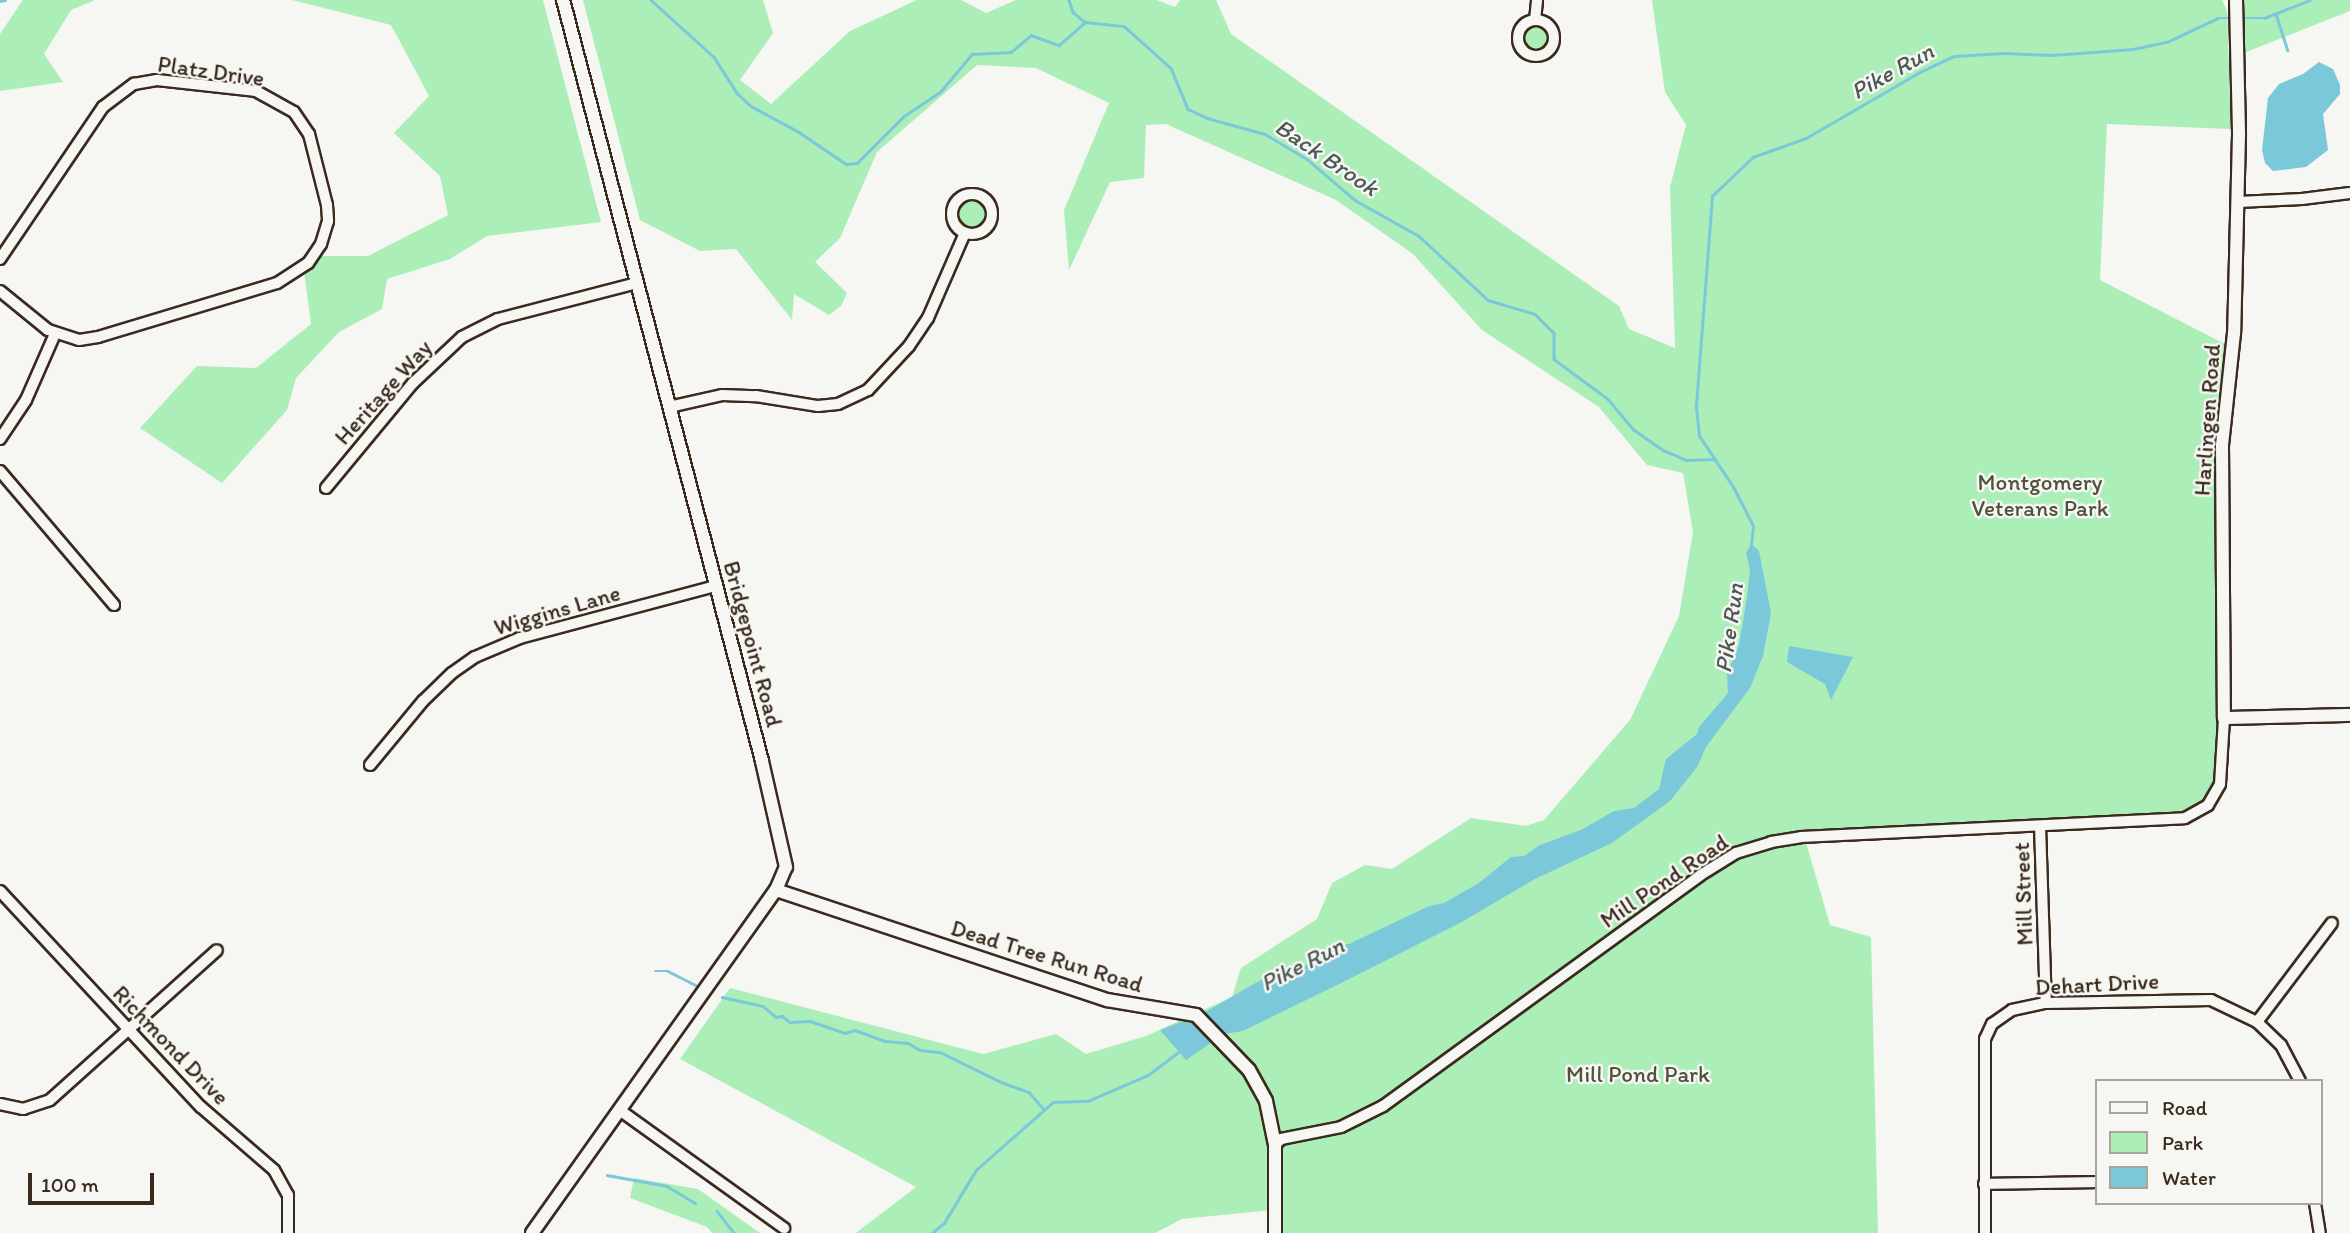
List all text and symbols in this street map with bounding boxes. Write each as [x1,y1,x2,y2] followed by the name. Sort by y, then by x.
[1845,36,1939,106] water label: Pike Run
[156,50,266,92] street label: Platz Drive
[1270,112,1384,202] water label: Back Brook
[329,334,437,450] street label: Heritage Way
[2188,343,2226,497] street label: Harlingen Road
[1971,468,2109,522] park label: Montgomery Veterans Park
[718,558,788,730] street label: Bridgepoint Road
[490,579,624,641] street label: Wiggins Lane
[1708,581,1750,675] water label: Pike Run
[1596,829,1732,933] street label: Mill Pond Road
[2007,842,2039,946] street label: Mill Street
[949,914,1145,998] street label: Dead Tree Run Road
[1255,931,1349,997] water label: Pike Run
[2034,967,2160,1001] street label: Dehart Drive
[107,979,235,1111] street label: Richmond Drive
[1567,1060,1709,1088] park label: Mill Pond Park
[2094,1079,2322,1205] legend
[2162,1095,2207,1120] text: Road
[2162,1130,2203,1155] text: Park
[32,1160,158,1204] scale bar
[2162,1165,2216,1190] text: Water
[41,1172,99,1197] text: 100 m

